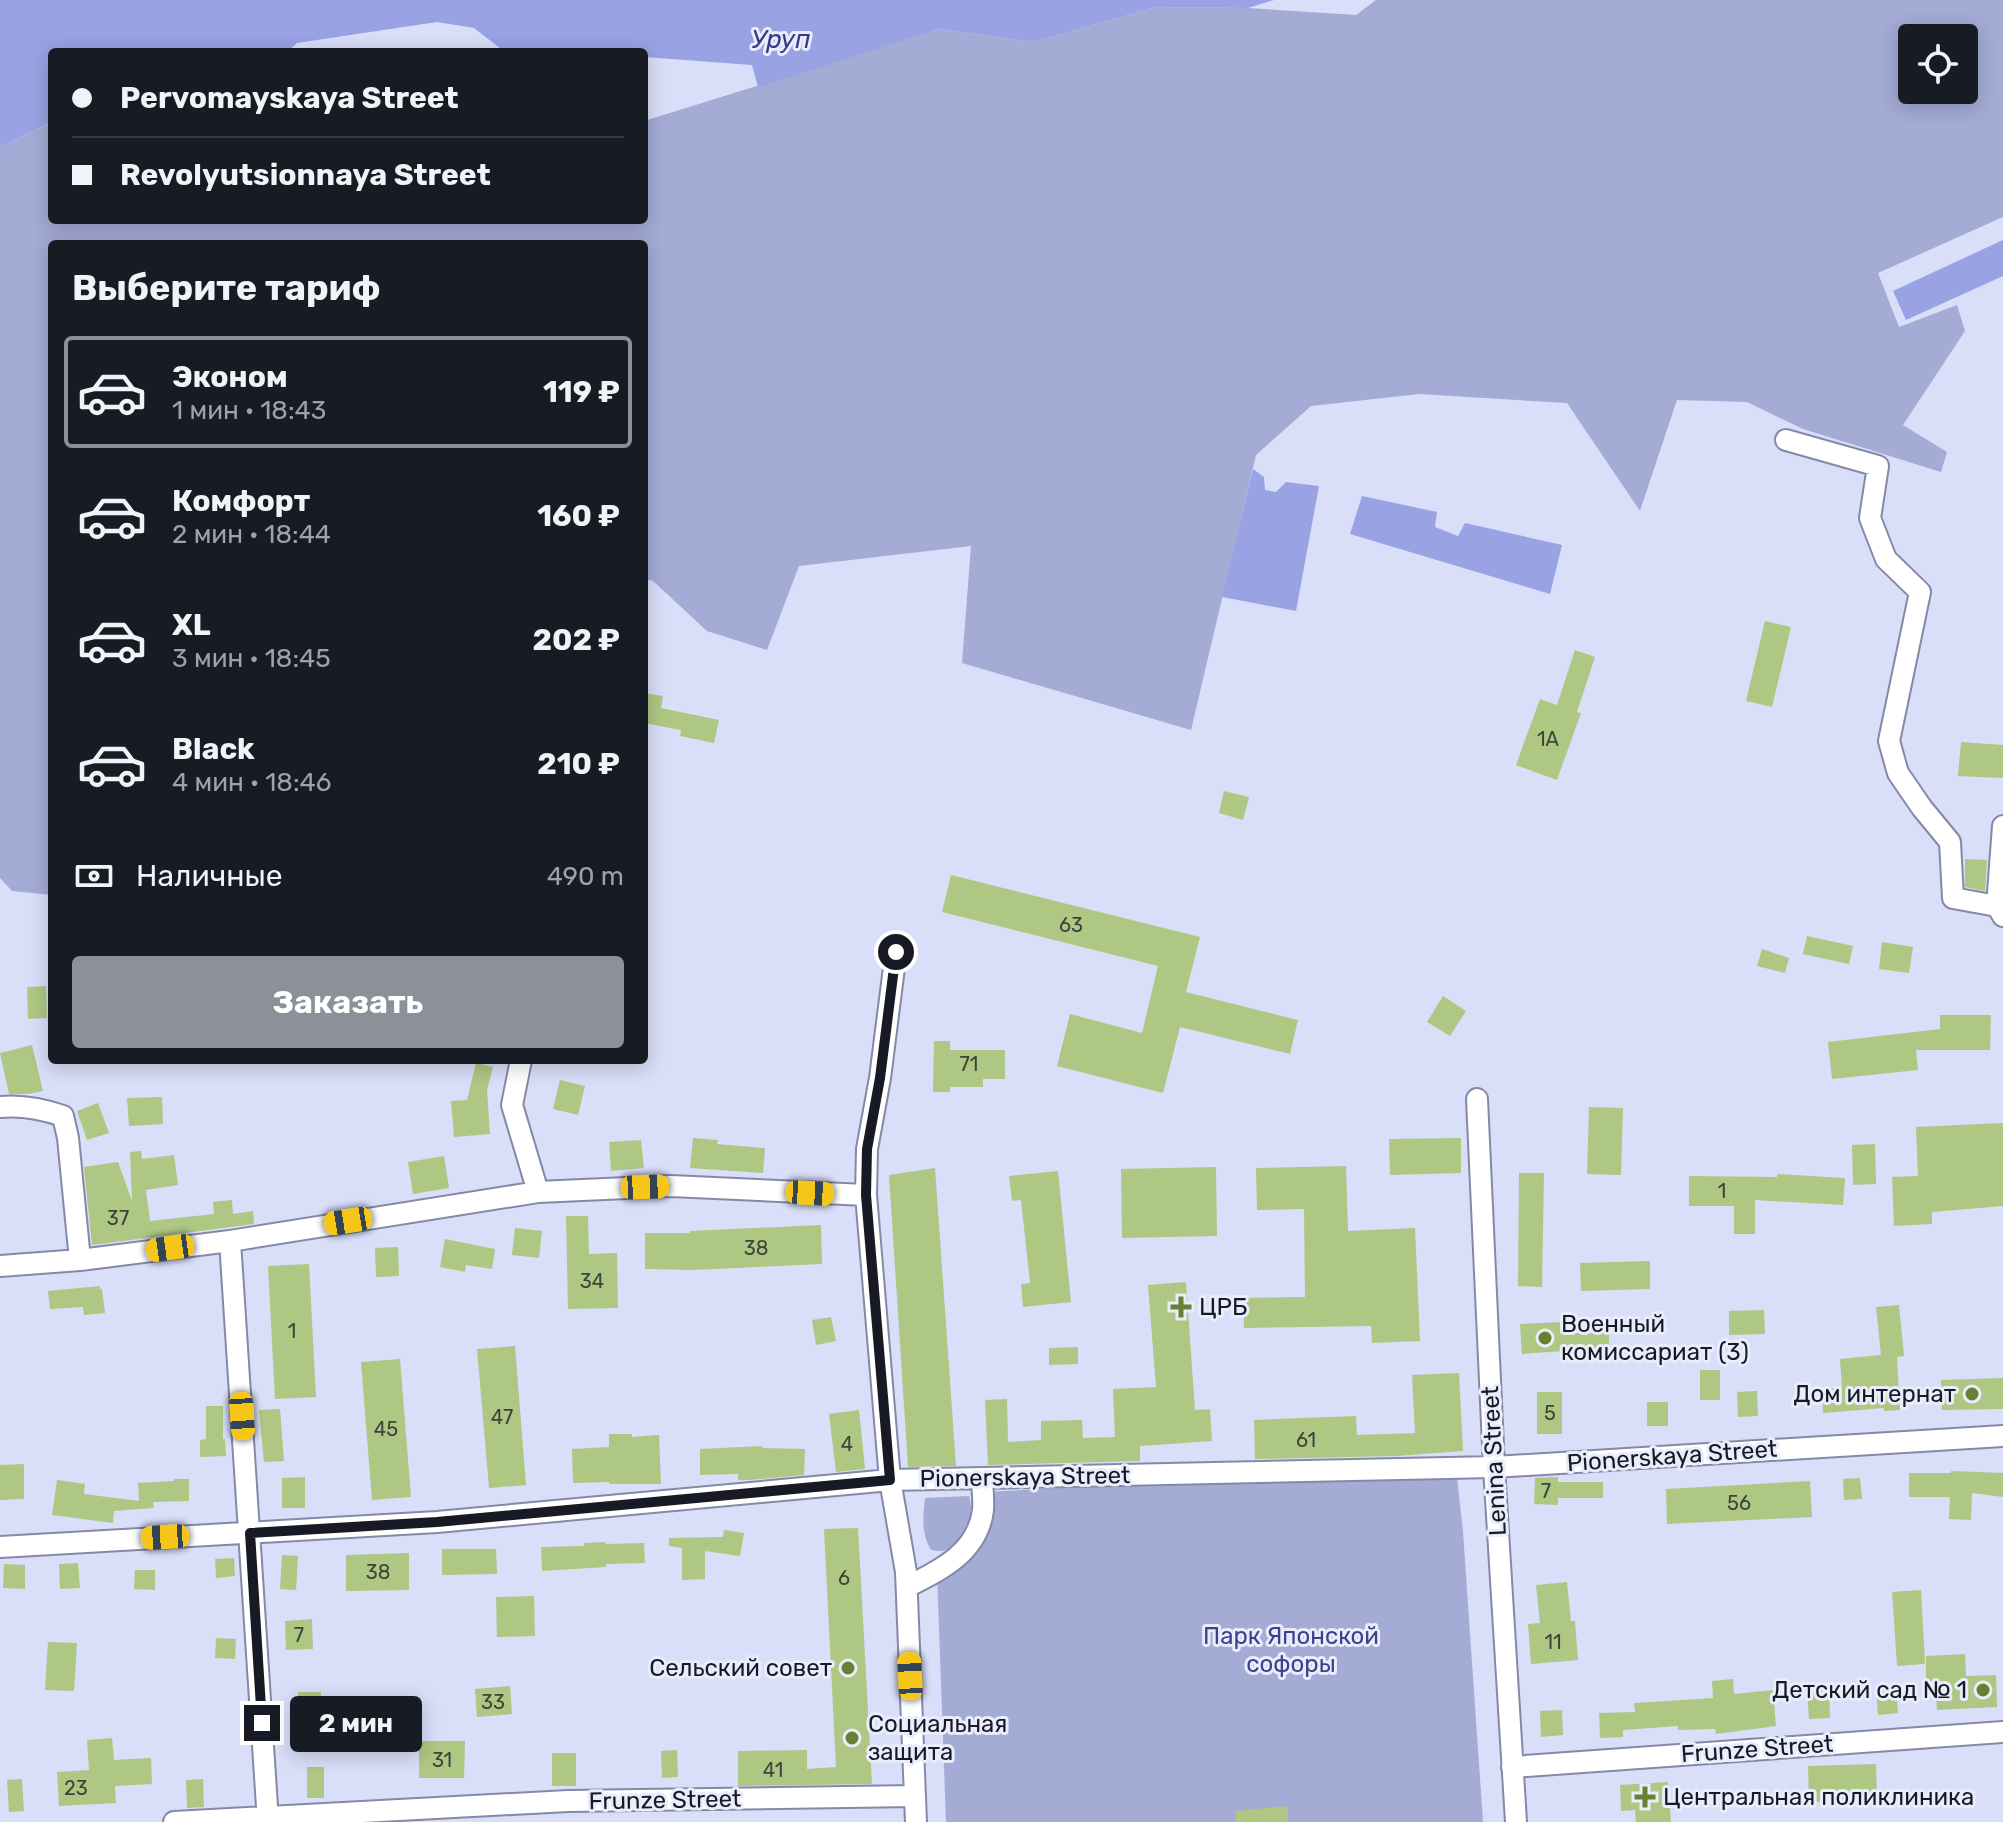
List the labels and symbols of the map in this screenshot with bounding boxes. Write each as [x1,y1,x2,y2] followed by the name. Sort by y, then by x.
[752,24,810,55] water label: Уруп
[1537,727,1559,751] house number: 1А
[1059,913,1083,937] house number: 63
[878,934,914,970] route start
[960,1052,978,1076] house number: 71
[621,1174,669,1200] car
[1718,1179,1726,1203] house number: 1
[785,1180,835,1206] car
[322,1205,374,1237] car
[107,1206,129,1230] house number: 37
[145,1233,195,1263] car
[744,1236,768,1260] house number: 38
[580,1269,604,1293] house number: 34
[1199,1293,1247,1321] place label: ЦРБ
[1170,1296,1192,1318] marker: ЦРБ
[1561,1310,1749,1366] place label: Военный комиссариат (3)
[288,1319,296,1343] house number: 1
[1536,1329,1554,1347] marker: Военный комиссариат (3)
[1794,1380,1956,1408] place label: Дом интернат
[1476,1385,1512,1537] street label: Lenina Street
[1963,1385,1981,1403] marker: Дом интернат
[228,1391,256,1441] car
[1544,1401,1556,1425] house number: 5
[491,1405,513,1429] house number: 47
[374,1417,398,1441] house number: 45
[1296,1428,1316,1452] house number: 61
[841,1432,853,1456] house number: 4
[1566,1435,1778,1477] street label: Pionerskaya Street
[919,1461,1131,1493] street label: Pionerskaya Street
[1541,1479,1551,1503] house number: 7
[1727,1491,1751,1515] house number: 56
[140,1524,190,1550] car
[366,1560,390,1584] house number: 38
[838,1566,850,1590] house number: 6
[1203,1622,1379,1678] park label: Парк Японской софоры
[294,1623,304,1647] house number: 7
[1544,1630,1562,1654] house number: 11
[897,1651,923,1701] car
[649,1654,832,1682] place label: Сельский совет
[839,1659,857,1677] marker: Сельский совет
[1772,1676,1967,1704] place label: Детский сад № 1
[1974,1681,1992,1699] marker: Детский сад № 1
[481,1690,505,1714] house number: 33
[290,1695,422,1751] callout: 2 мин
[244,1705,280,1741] route end
[868,1710,1007,1766] place label: Социальная защита
[843,1729,861,1747] marker: Социальная защита
[1680,1730,1834,1768] street label: Frunze Street
[432,1748,452,1772] house number: 31
[763,1758,783,1782] house number: 41
[64,1776,88,1800] house number: 23
[1663,1783,1974,1811] place label: Центральная поликлиника
[588,1785,742,1815] street label: Frunze Street
[1634,1786,1656,1808] marker: Центральная поликлиника

